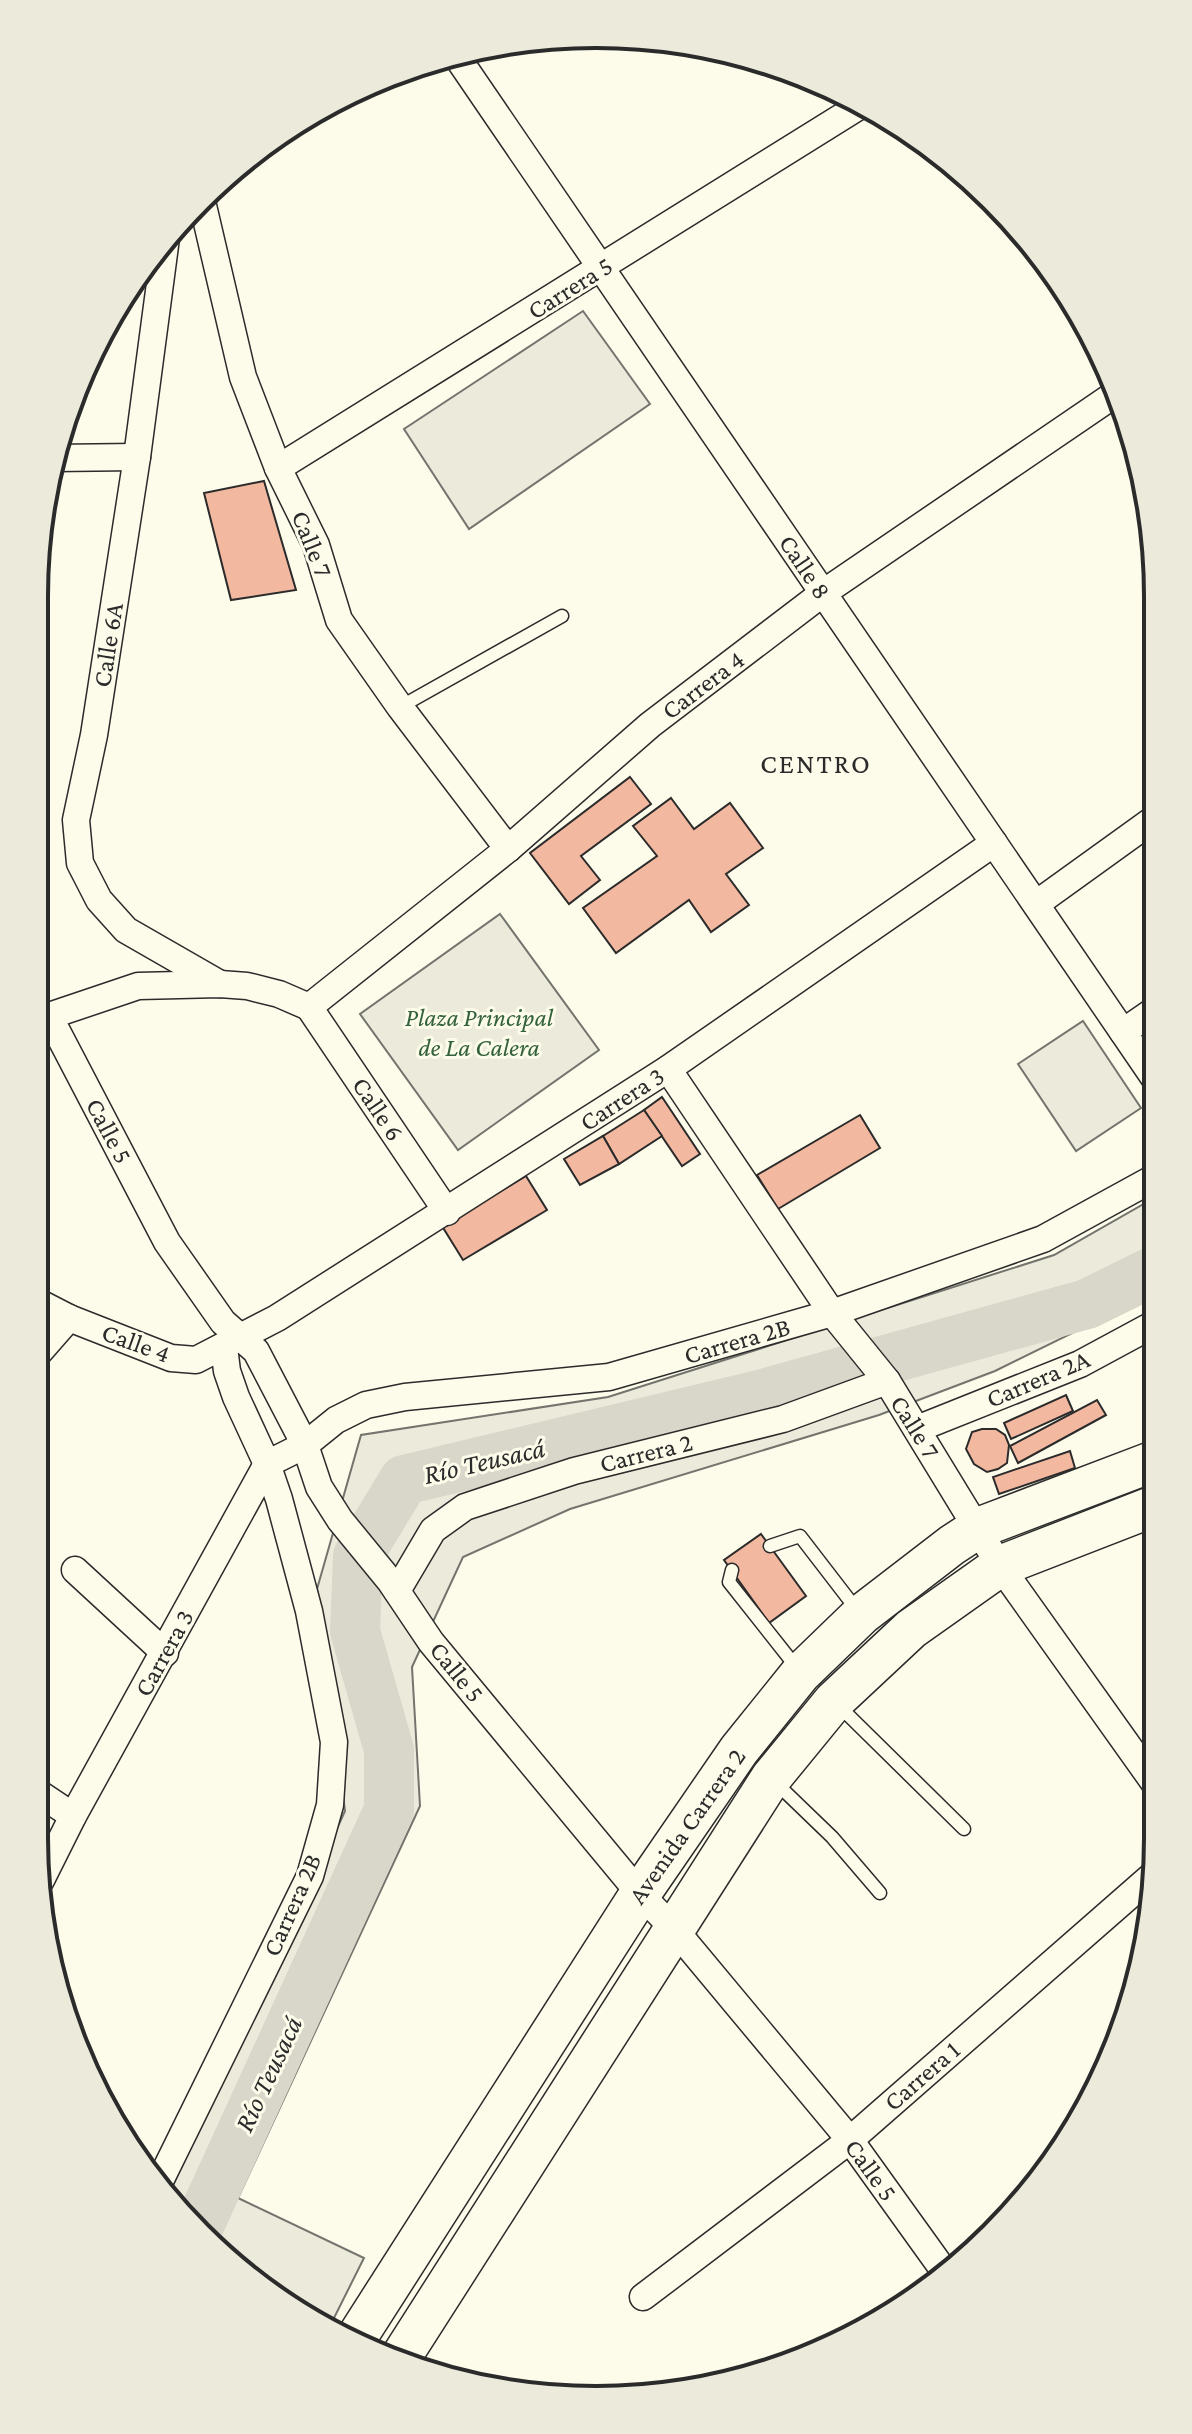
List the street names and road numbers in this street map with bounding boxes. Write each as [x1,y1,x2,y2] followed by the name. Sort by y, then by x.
[522,251,618,325] street label: Carrera 5
[286,506,338,582] street label: Calle 7
[773,529,837,605] street label: Calle 8
[87,601,129,689] street label: Calle 6A
[656,645,750,725] street label: Carrera 4
[574,1061,670,1137] street label: Carrera 3
[346,1072,410,1146] street label: Calle 6
[80,1094,138,1168] street label: Calle 5
[681,1312,793,1370] street label: Carrera 2B
[98,1317,174,1369] street label: Calle 4
[982,1344,1094,1414] street label: Carrera 2A
[884,1390,946,1464] street label: Calle 7
[597,1427,695,1479] street label: Carrera 2
[128,1605,200,1701] street label: Carrera 3
[424,1636,490,1708] street label: Calle 5
[623,1743,751,1909] street label: Avenida Carrera 2
[257,1849,327,1961] street label: Carrera 2B
[878,2035,966,2117] street label: Carrera 1
[839,2133,903,2207] street label: Calle 5

